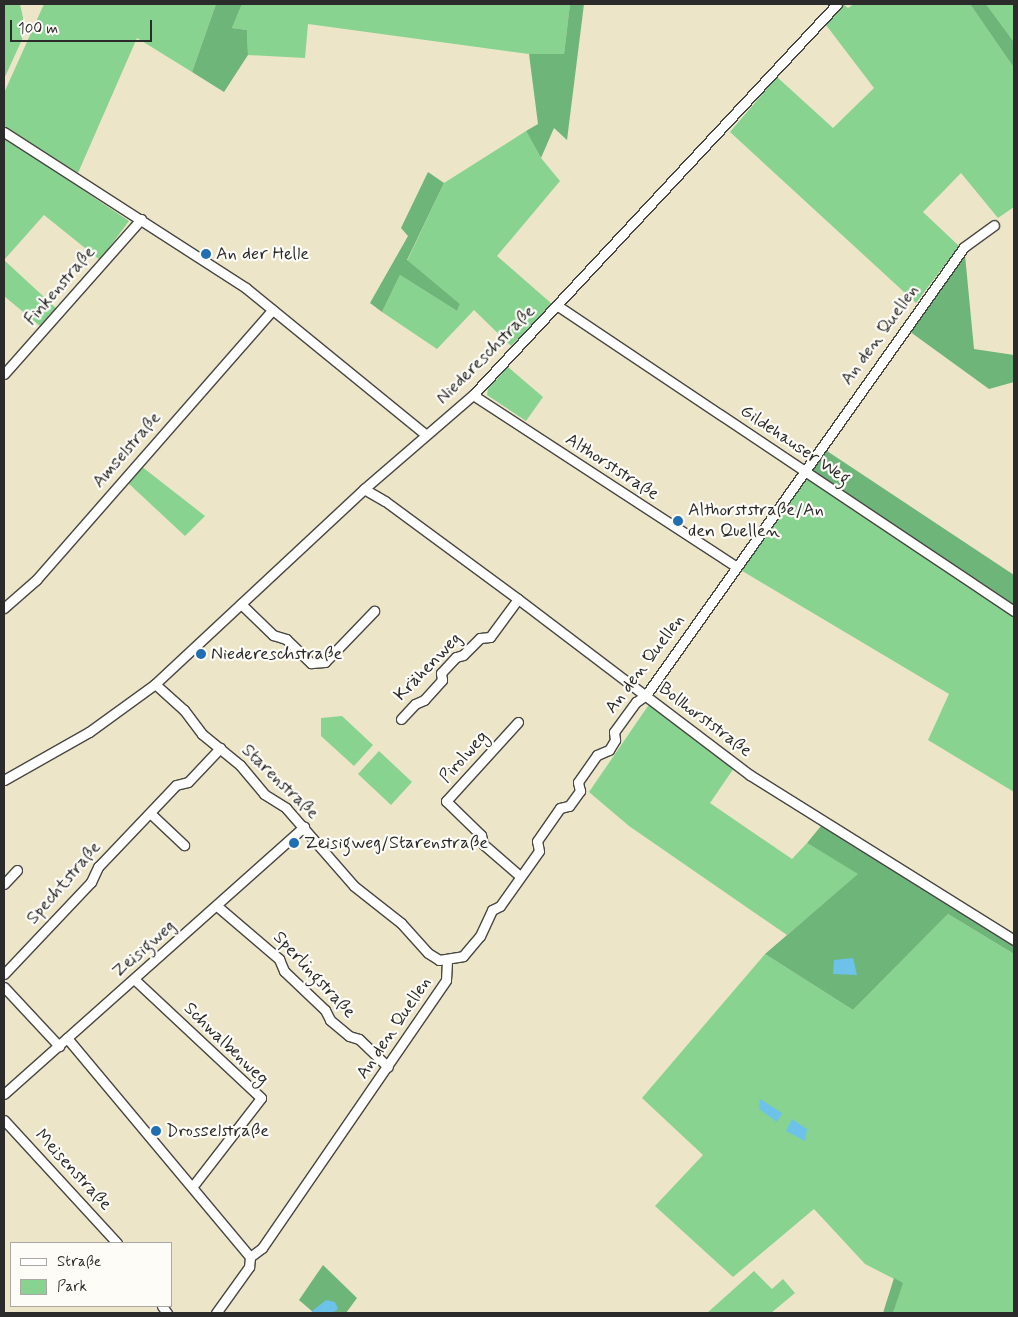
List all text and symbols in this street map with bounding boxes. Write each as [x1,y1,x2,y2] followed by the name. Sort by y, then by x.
[12,10,155,42] scale bar
[18,19,58,39] text: 100 m
[20,242,100,330] street label: Finkenstraße
[216,243,308,265] place label: An der Helle
[200,248,212,260] marker: An der Helle
[838,283,922,387] street label: An den Quellen
[432,301,540,409] street label: Niedereschstraße
[736,400,854,490] street label: Gildehauser Weg
[88,407,166,493] street label: Amselstraße
[561,429,663,505] street label: Althorststraße
[688,500,824,542] place label: Althorststraße/An den Quellen
[672,515,684,527] marker: Althorststraße/An den Quellen
[602,612,688,716] street label: An den Quellen
[390,628,466,706] street label: Krähenweg
[211,643,342,665] place label: Niedereschstraße
[195,648,207,660] marker: Niedereschstraße
[654,678,756,762] street label: Bollhorststraße
[435,726,493,788] street label: Pirolweg
[237,740,323,824] street label: Starenstraße
[304,832,488,854] place label: Zeisigweg/Starenstraße
[22,837,106,929] street label: Spechtstraße
[288,837,300,849] marker: Zeisigweg/Starenstraße
[108,916,180,982] street label: Zeisigweg
[268,927,360,1023] street label: Sperlingstraße
[353,975,435,1081] street label: An den Quellen
[179,998,273,1090] street label: Schwalbenweg
[166,1120,269,1142] place label: Drosselstraße
[30,1125,116,1215] street label: Meisenstraße
[150,1125,162,1137] marker: Drosselstraße
[10,1242,172,1307] legend
[57,1252,101,1272] text: Straße
[57,1277,87,1297] text: Park

